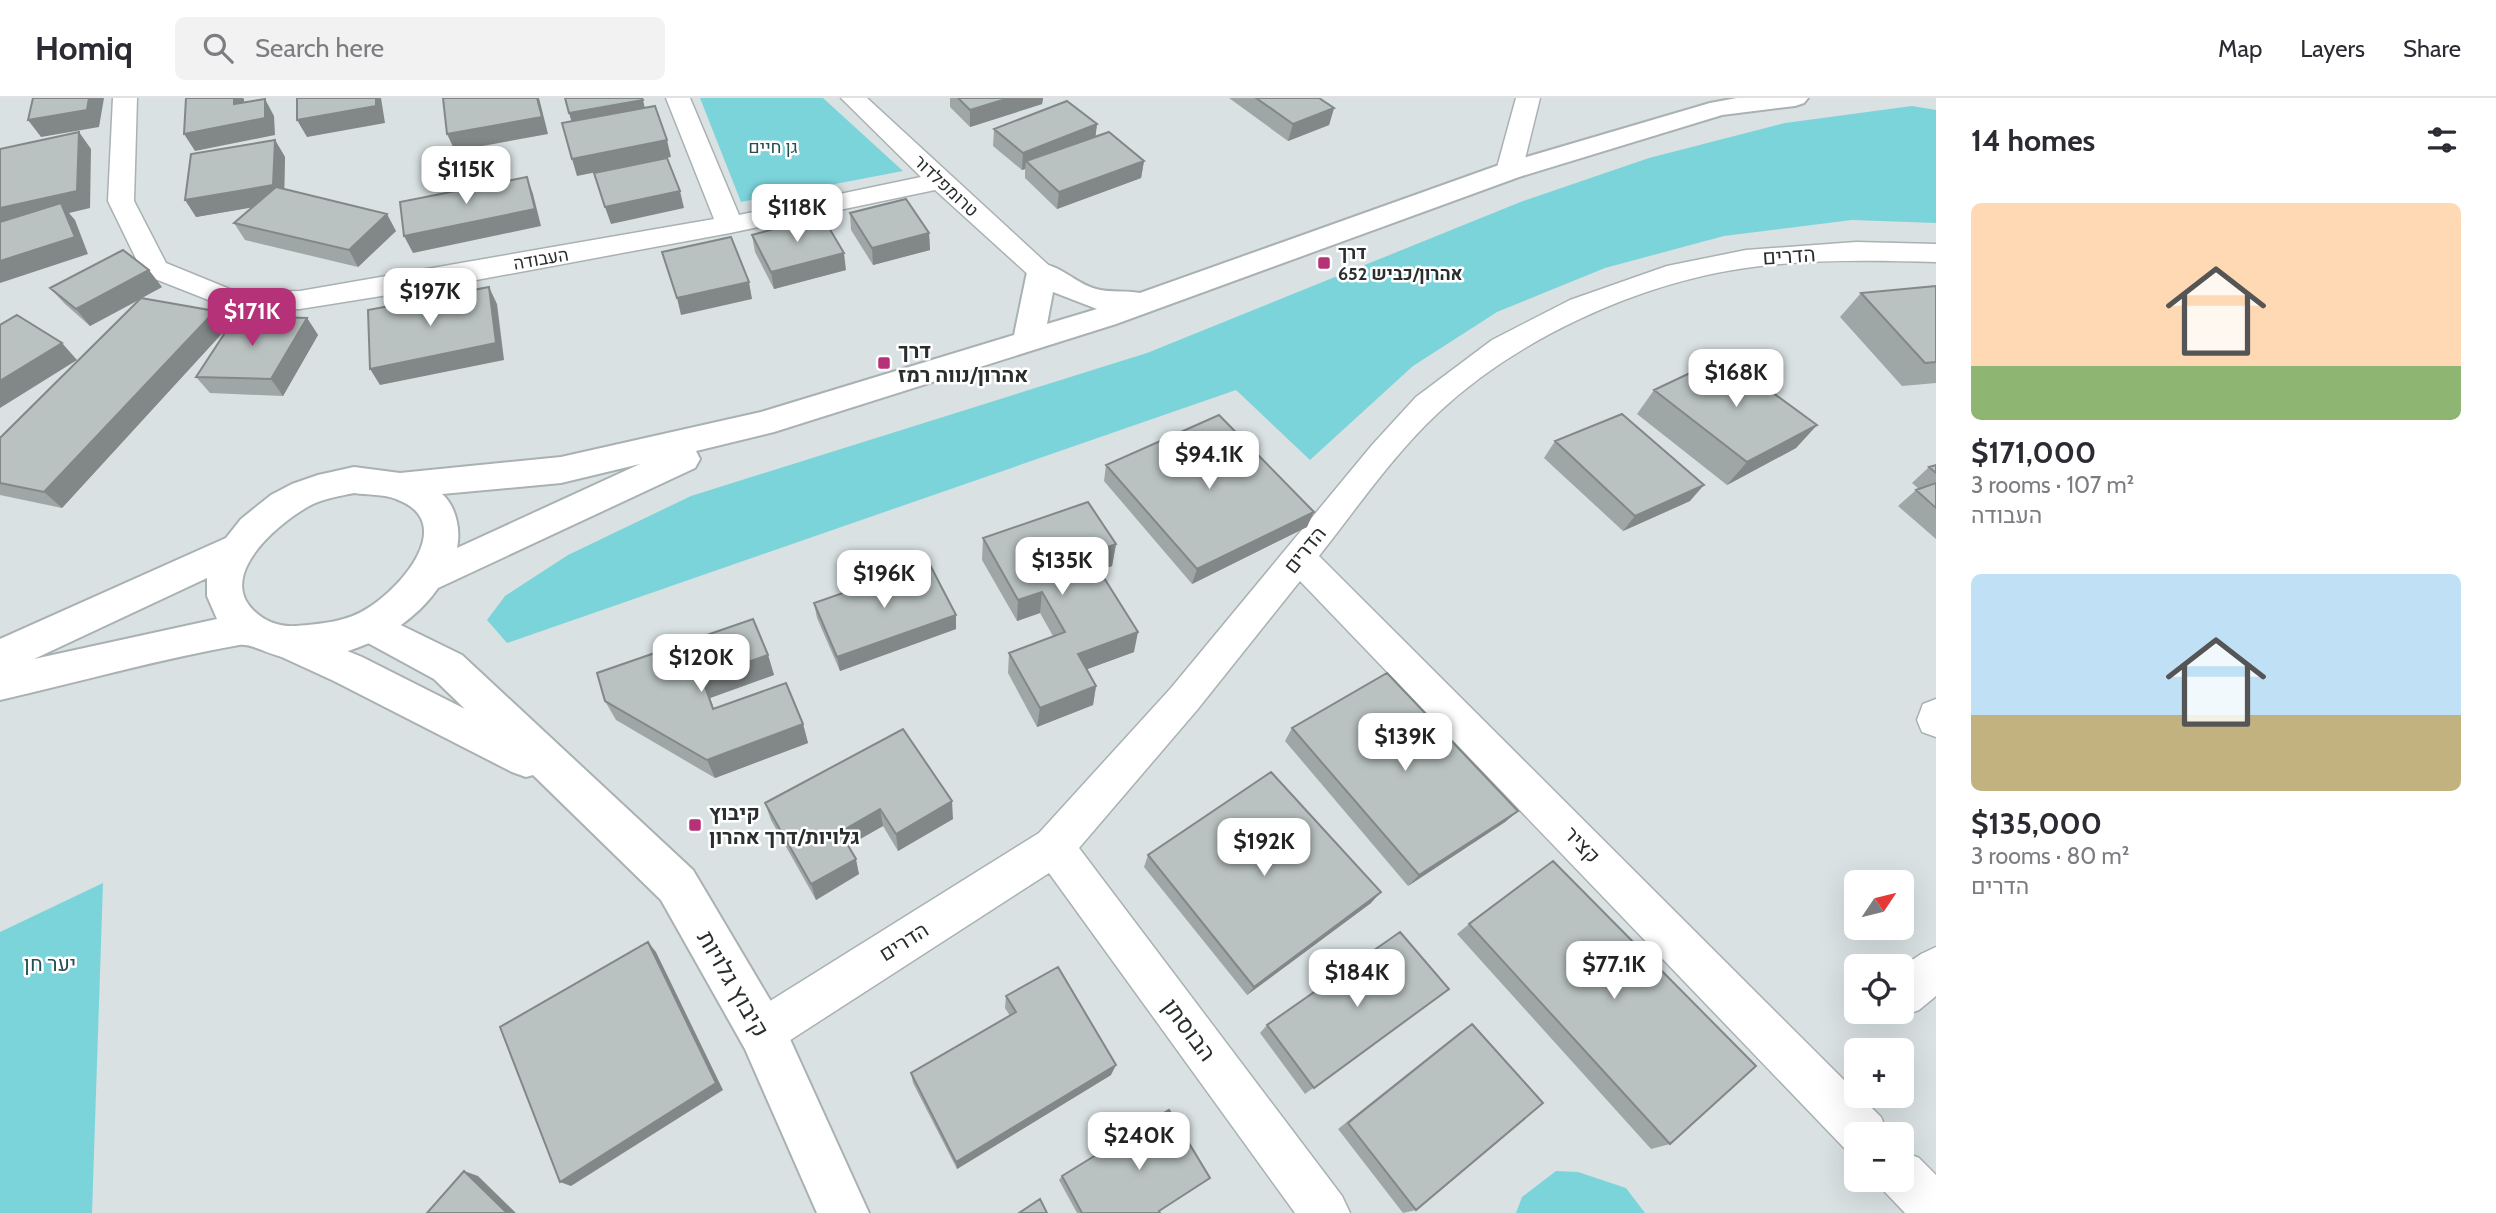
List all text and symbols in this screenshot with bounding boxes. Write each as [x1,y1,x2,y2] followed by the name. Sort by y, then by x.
[175,17,665,80] search box
[35,28,133,68] text: Homiq
[199,29,237,67] icon: search
[255,32,384,64] text: Search here
[2218,34,2262,63] text: Map
[2300,34,2365,63] text: Layers
[2403,34,2461,63] text: Share
[2423,121,2461,159] icon: filters
[1971,122,2095,159] text: 14 homes
[748,136,798,158] park label: גן חיים
[417,146,515,206] pin: $115K
[909,150,983,222] street label: טרומפלדור
[437,155,495,183] text: $115K
[748,184,846,244] pin: $118K
[768,193,826,221] text: $118K
[1762,241,1816,270] street label: הדרים
[1338,242,1463,285] place label: דרך אהרון/כביש 652
[512,243,570,275] street label: העבודה
[2153,248,2279,374] icon: home
[1316,255,1332,271] marker: דרך אהרון/כביש 652
[381,268,479,328] pin: $197K
[400,277,460,305] text: $197K
[203,288,301,348] pin: $171K
[224,297,280,325] text: $171K
[898,338,1028,387] place label: דרך אהרון/נווה רמז
[1687,350,1785,409] pin: $168K
[876,355,892,371] marker: דרך אהרון/נווה רמז
[1704,358,1768,386] text: $168K
[1152,432,1266,491] pin: $94.1K
[1971,434,2096,471] text: $171,000
[1175,440,1243,468] text: $94.1K
[1971,471,2134,499] text: 3 rooms · 107 m²
[1971,501,2042,529] text: העבודה
[1278,521,1331,578] street label: הדרים
[1013,538,1111,597] pin: $135K
[1032,546,1093,574] text: $135K
[835,550,933,610] pin: $196K
[853,559,915,587] text: $196K
[2153,619,2279,745] icon: home
[652,634,750,694] pin: $120K
[669,643,733,671] text: $120K
[1356,714,1454,773] pin: $139K
[1374,722,1436,750] text: $139K
[709,800,860,849] place label: קיבוץ גלויות/דרך אהרון
[1971,805,2102,842] text: $135,000
[687,817,703,833] marker: קיבוץ גלויות/דרך אהרון
[1215,818,1313,878] pin: $192K
[1559,821,1606,868] street label: קציר
[1233,827,1295,855] text: $192K
[1971,842,2129,870] text: 3 rooms · 80 m²
[1844,870,1914,940] north arrow
[1844,870,1914,1192] map controls
[1971,872,2029,900] text: הדרים
[875,917,933,966] street label: הדרים
[691,925,776,1042] street label: קיבוץ גלויות
[1557,942,1671,1001] pin: $77.1K
[1308,950,1406,1009] pin: $184K
[1582,950,1646,978] text: $77.1K
[24,951,76,976] park label: יער חן
[1844,954,1914,1024] button: locate
[1325,958,1389,986] text: $184K
[1156,993,1222,1067] street label: הבוסתן
[1844,1038,1914,1108] button: +
[1090,1112,1188,1172] pin: $240K
[1104,1121,1174,1149] text: $240K
[1844,1122,1914,1192] button: −

